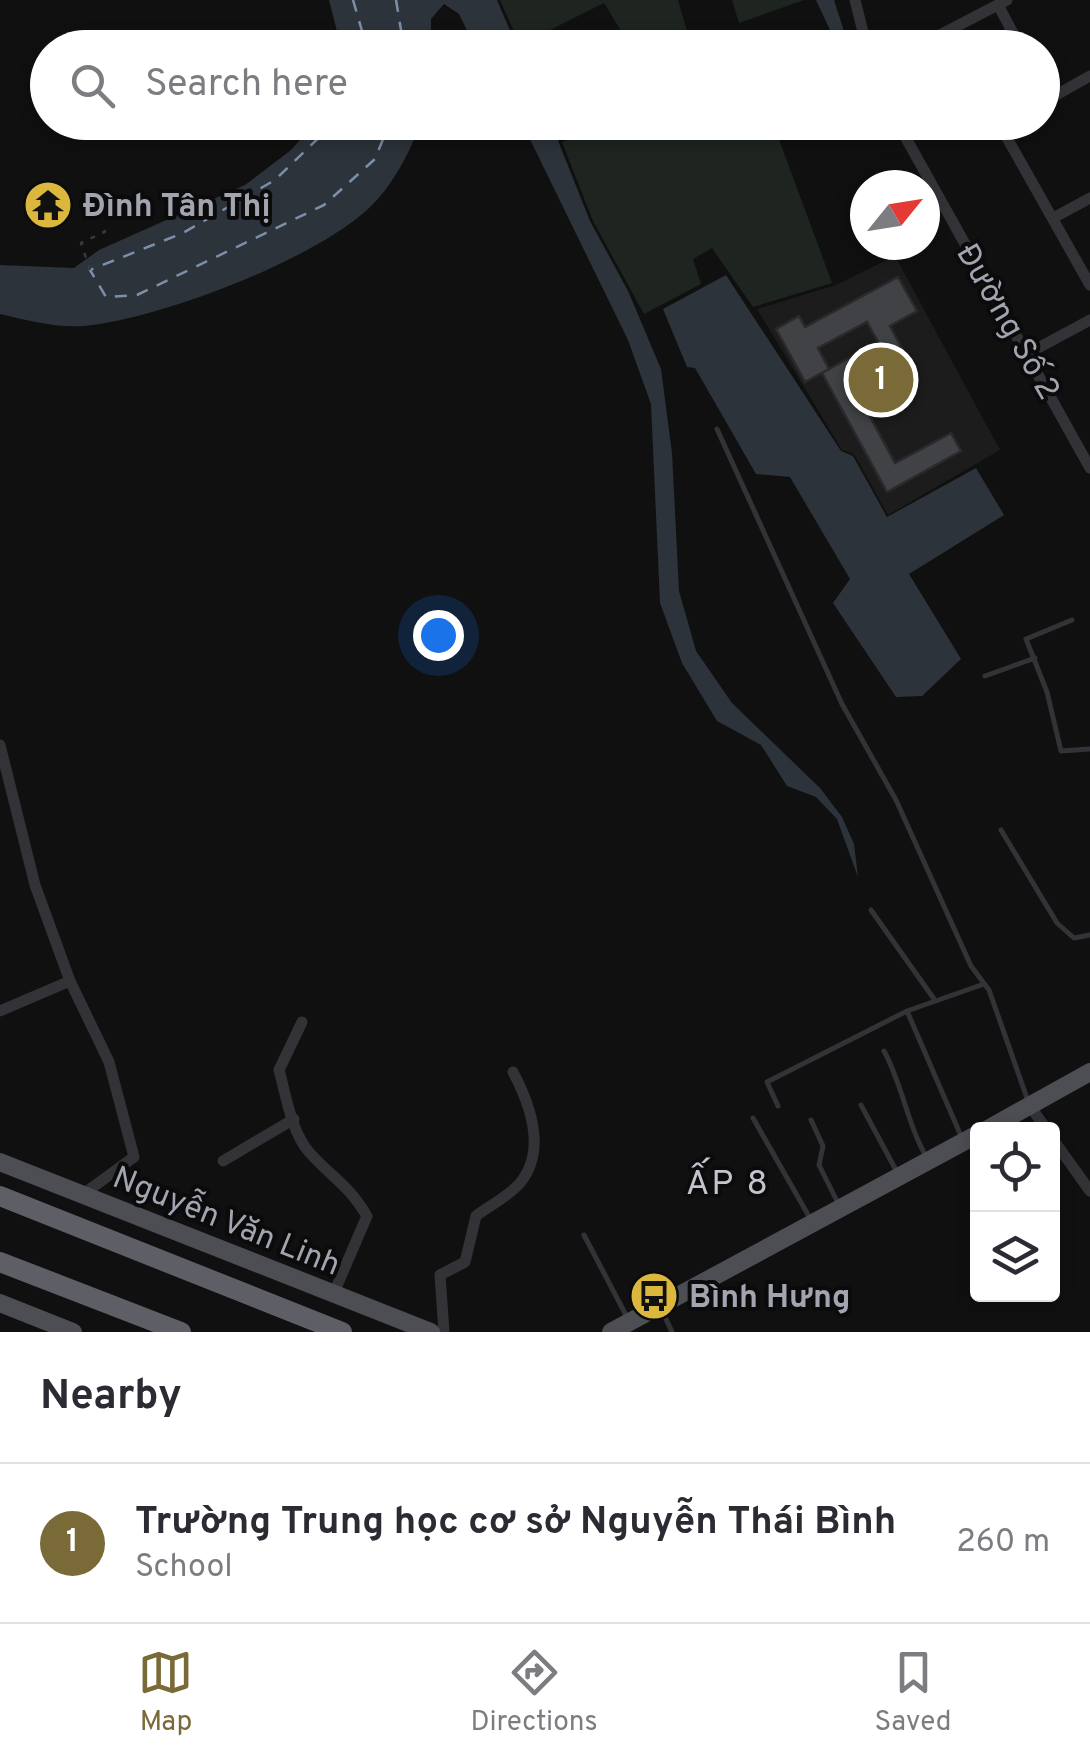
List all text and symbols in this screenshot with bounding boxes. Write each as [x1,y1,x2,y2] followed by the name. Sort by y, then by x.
[30,30,1060,140] search box
[65,58,120,113] icon: search
[145,61,348,110] text: Search here
[850,170,940,260] north arrow
[22,179,74,231] temple icon: Đình Tân Thị
[83,188,271,228] place label: Đình Tân Thị
[946,237,1068,408] street label: Đường Số 2
[848,342,914,418] pin: 1
[413,610,464,661] your location
[970,1122,1060,1302] map controls
[970,1122,1060,1212] button: locate
[106,1156,347,1287] street label: Nguyễn Văn Linh
[686,1157,770,1207] district label: ẤP 8
[970,1212,1060,1302] button: layers
[628,1270,680,1322] bus stop icon: Bình Hưng
[689,1279,851,1319] place label: Bình Hưng
[40,1371,182,1424] text: Nearby
[135,1499,896,1548] text: Trường Trung học cơ sở Nguyễn Thái Bình
[66,1523,79,1563] text: 1
[956,1523,1050,1563] text: 260 m
[135,1548,233,1588] text: School
[138,1645,193,1741] tab: Map
[470,1645,598,1741] tab: Directions
[875,1645,952,1741] tab: Saved

